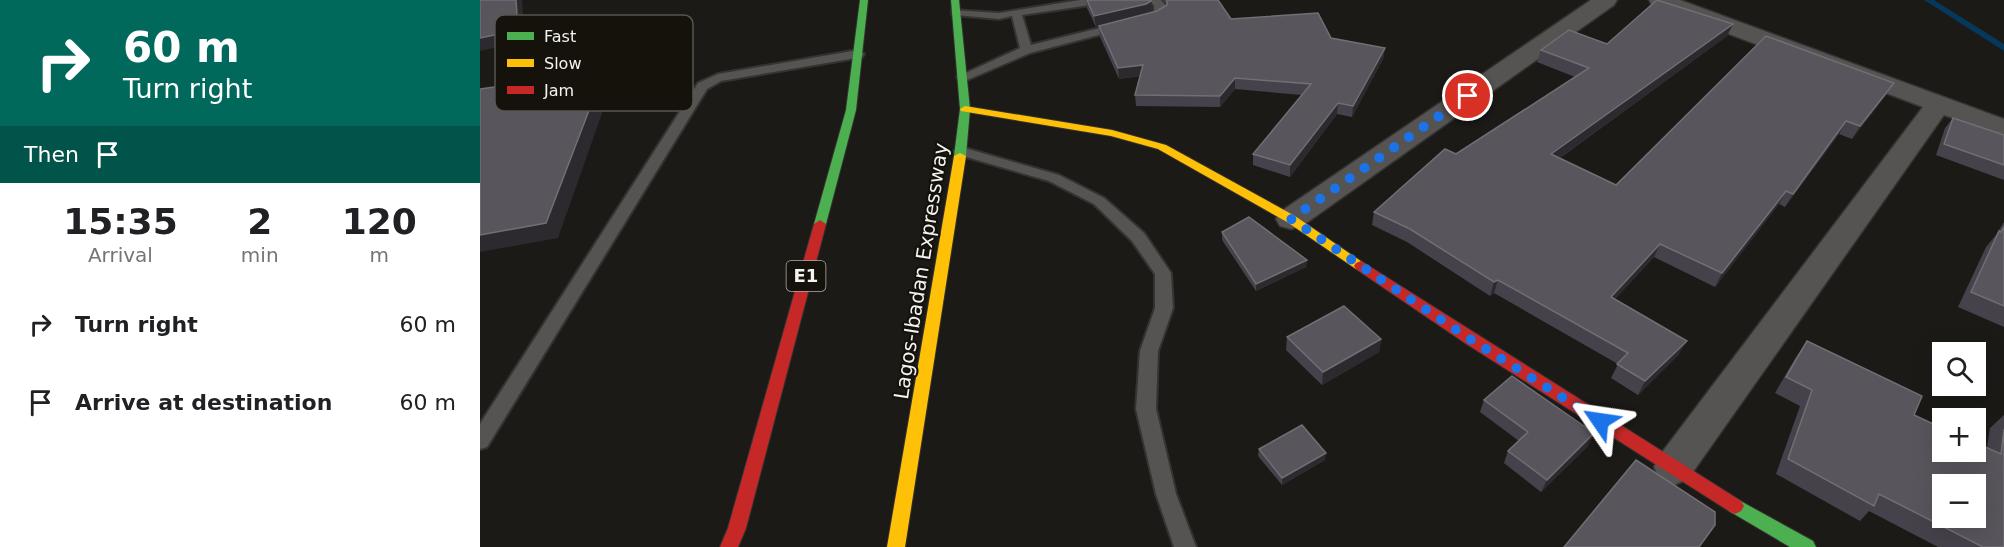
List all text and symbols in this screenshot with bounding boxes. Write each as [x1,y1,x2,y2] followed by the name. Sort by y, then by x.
[495,15,693,111] legend
[123,23,240,72] text: 60 m
[24,24,102,102] icon: right
[544,27,576,46] text: Fast
[544,54,581,73] text: Slow
[1442,70,1493,121] pin
[123,73,252,104] text: Turn right
[1451,79,1484,112] icon: arrive
[543,81,574,100] text: Jam
[91,138,124,171] icon: arrive
[889,141,953,401] street label: Lagos-Ibadan Expressway
[24,142,79,167] text: Then
[63,201,178,242] text: 15:35
[247,201,272,242] text: 2
[342,201,417,242] text: 120
[88,243,153,267] text: Arrival
[241,243,279,267] text: min
[370,243,389,267] text: m
[786,261,826,291] road number: E1
[24,308,57,341] icon: right
[75,312,198,337] text: Turn right
[400,312,456,337] text: 60 m
[1932,342,1986,528] map controls
[1932,342,1986,396] button: search
[24,386,57,419] icon: arrive
[1568,389,1632,453] position arrow
[75,390,332,415] text: Arrive at destination
[400,390,456,415] text: 60 m
[1932,408,1986,462] button: +
[1932,474,1986,528] button: −

